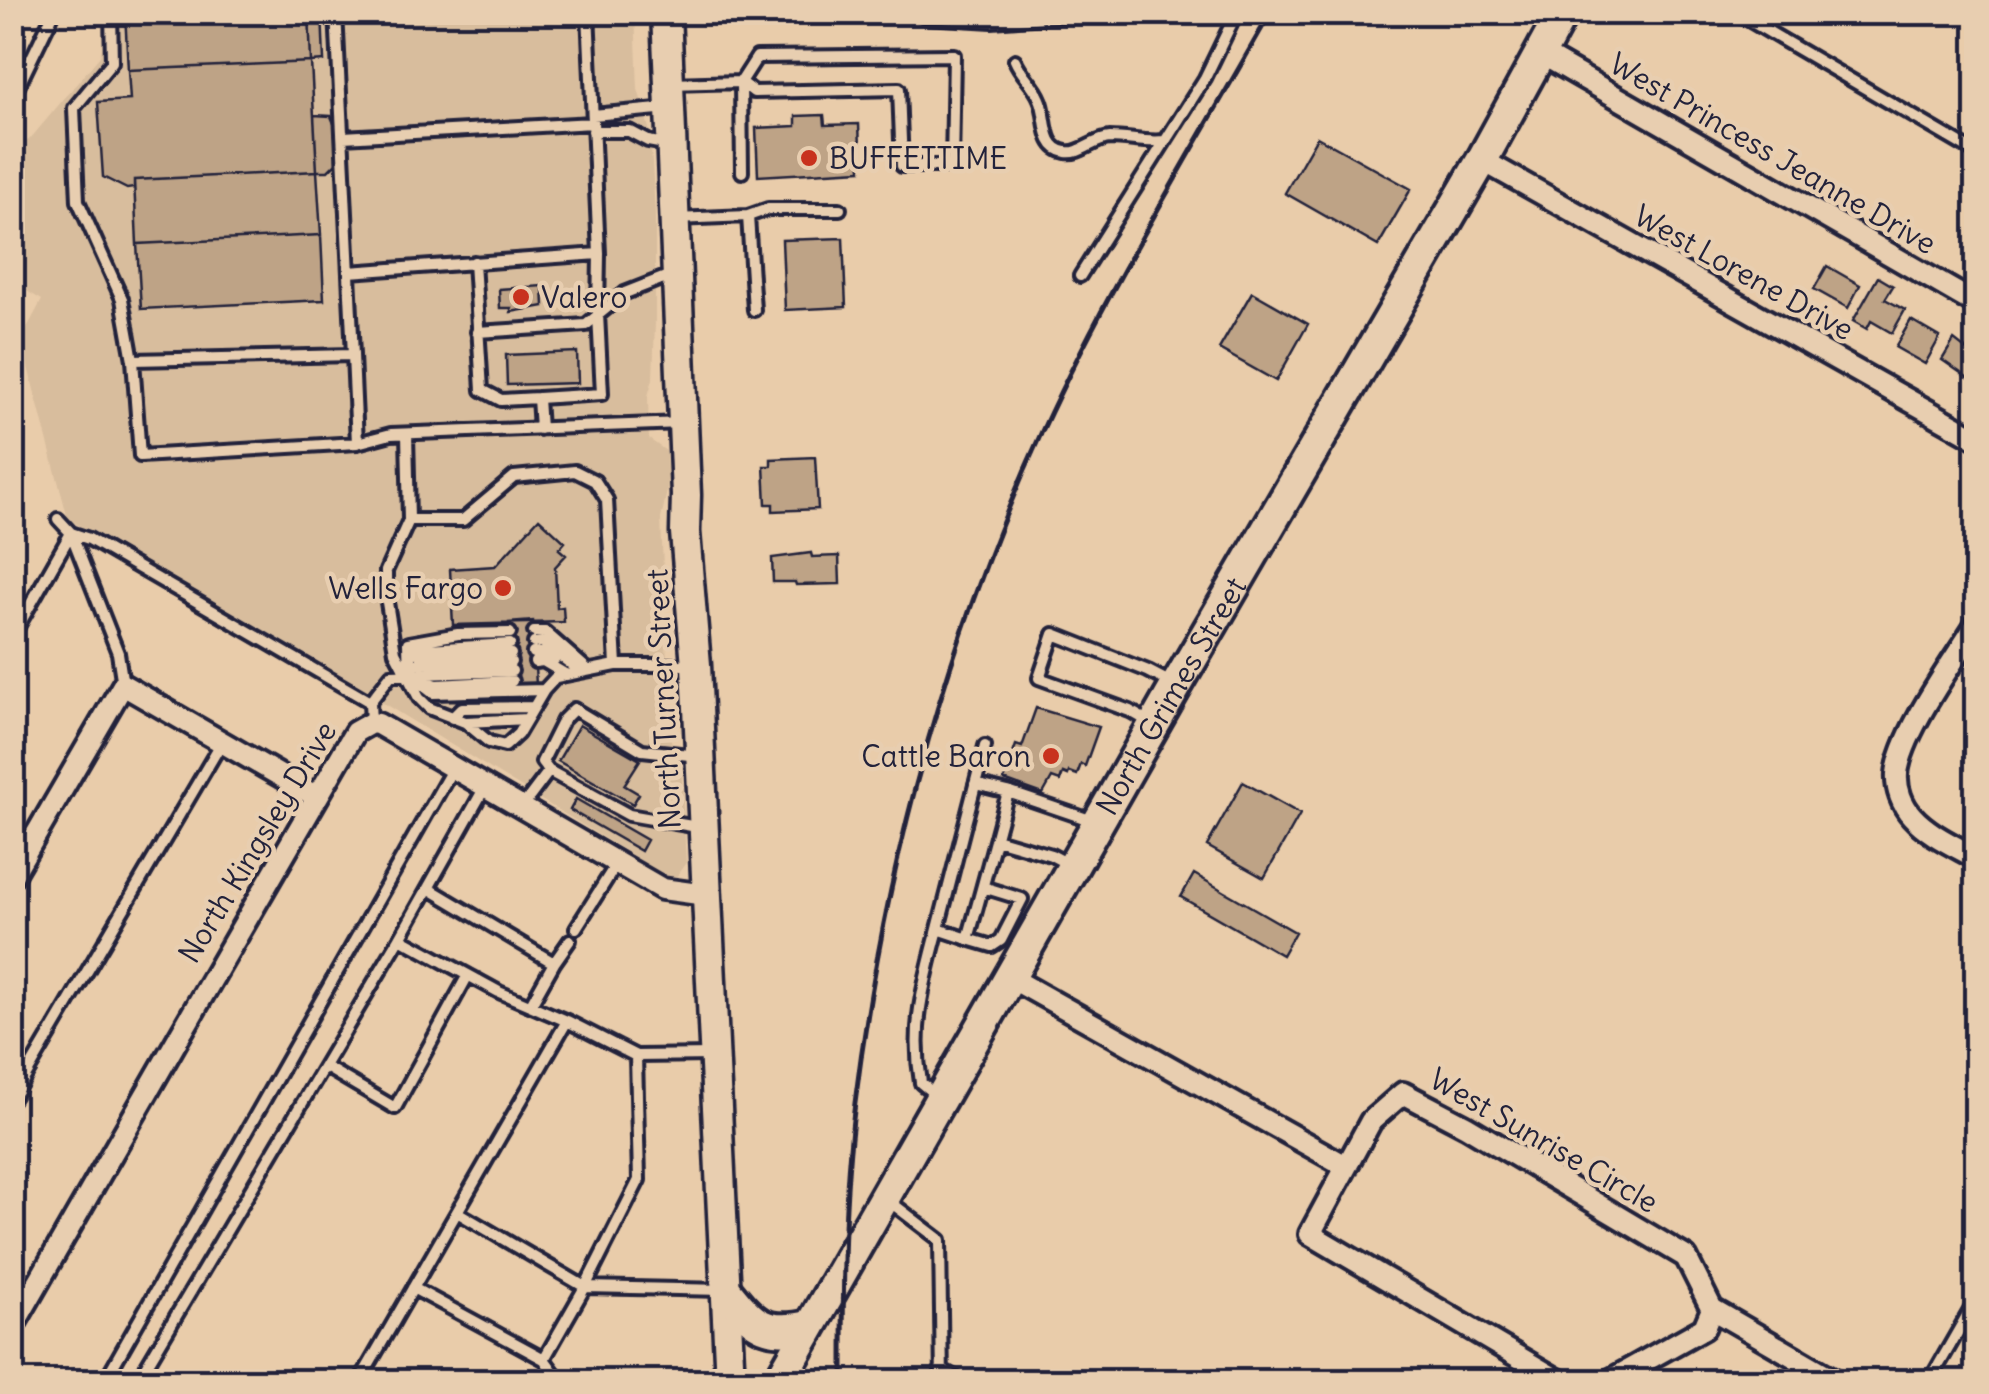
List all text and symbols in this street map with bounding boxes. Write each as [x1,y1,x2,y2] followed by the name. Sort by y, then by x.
[1603,44,1943,262] street label: West Princess Jeanne Drive
[829,139,1007,177] place label: BUFFETTIME
[798,147,820,169] marker: BUFFETTIME
[1628,196,1860,348] street label: West Lorene Drive
[541,278,627,316] place label: Valero
[510,286,532,308] marker: Valero
[637,568,689,830] street label: North Turner Street
[328,569,483,607] place label: Wells Fargo
[1087,570,1254,822] street label: North Grimes Street
[492,577,514,599] marker: Wells Fargo
[170,714,344,970] street label: North Kingsley Drive
[861,737,1031,775] place label: Cattle Baron
[1040,745,1062,767] marker: Cattle Baron
[1423,1059,1665,1221] street label: West Sunrise Circle

